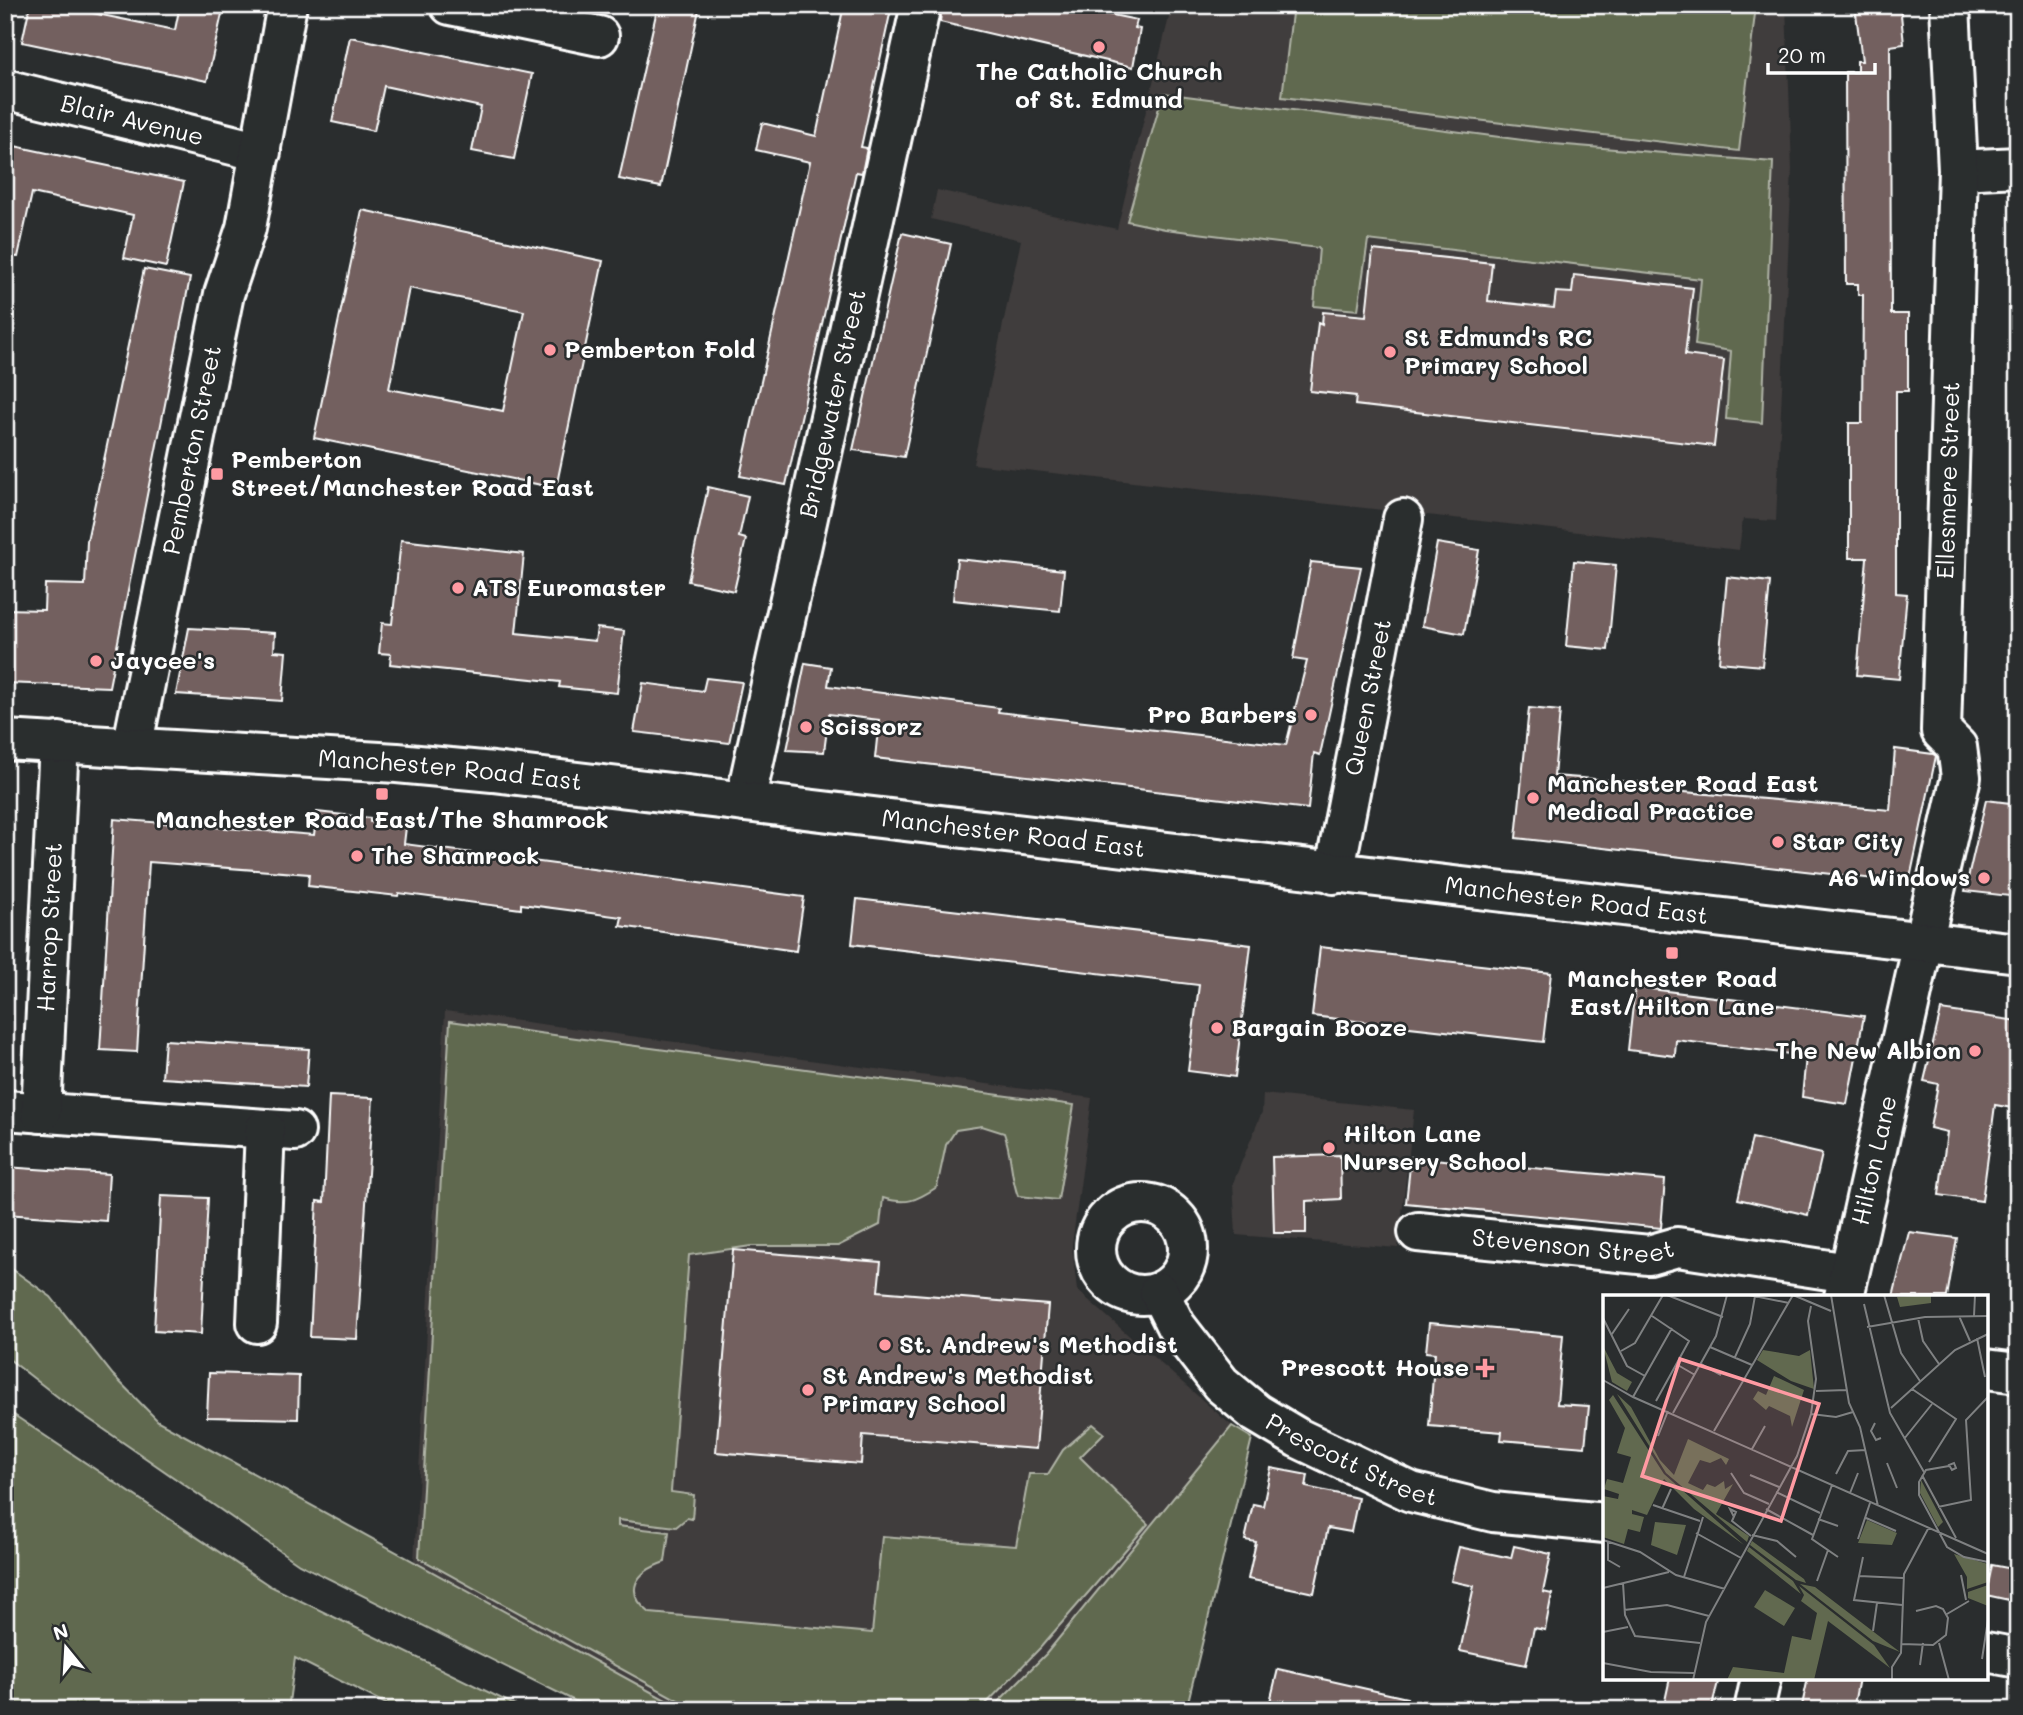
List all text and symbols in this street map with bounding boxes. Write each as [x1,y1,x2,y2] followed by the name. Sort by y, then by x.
[1768,32,1874,76] scale bar
[1091,39,1107,55] marker: The Catholic Church of St. Edmund
[1778,41,1826,68] text: 20 m
[976,55,1222,114] place label: The Catholic Church of St. Edmund
[58,86,207,151] street label: Blair Avenue
[791,286,872,521] street label: Bridgewater Street
[1404,321,1592,380] place label: St Edmund's RC Primary School
[564,333,755,364] place label: Pemberton Fold
[155,342,227,557] street label: Pemberton Street
[542,342,558,358] marker: Pemberton Fold
[1382,344,1398,360] marker: St Edmund's RC Primary School
[1929,381,1966,579] street label: Ellesmere Street
[231,443,594,502] place label: Pemberton Street/Manchester Road East
[209,466,225,482] marker: Pemberton Street/Manchester Road East
[472,571,666,602] place label: ATS Euromaster
[450,580,466,596] marker: ATS Euromaster
[1336,616,1397,778] street label: Queen Street
[110,644,215,675] place label: Jaycee's
[88,653,104,669] marker: Jaycee's
[1147,698,1297,729] place label: Pro Barbers
[1303,707,1319,723] marker: Pro Barbers
[820,710,922,741] place label: Scissorz
[798,719,814,735] marker: Scissorz
[317,741,584,796] street label: Manchester Road East
[1547,767,1818,826] place label: Manchester Road East Medical Practice
[374,786,390,802] marker: Manchester Road East/The Shamrock
[1525,790,1541,806] marker: Manchester Road East Medical Practice
[880,801,1147,863] street label: Manchester Road East
[155,803,609,834] place label: Manchester Road East/The Shamrock
[1792,825,1903,856] place label: Star City
[1770,834,1786,850] marker: Star City
[371,839,539,870] place label: The Shamrock
[29,842,68,1012] street label: Harrop Street
[349,848,365,864] marker: The Shamrock
[1827,861,1970,892] place label: A6 Windows
[1443,868,1710,930] street label: Manchester Road East
[1976,870,1992,886] marker: A6 Windows
[1664,945,1680,961] marker: Manchester Road East/Hilton Lane
[1567,962,1777,1021] place label: Manchester Road East/Hilton Lane
[1231,1011,1407,1042] place label: Bargain Booze
[1209,1020,1225,1036] marker: Bargain Booze
[1775,1034,1961,1065] place label: The New Albion
[1967,1043,1983,1059] marker: The New Albion
[1844,1092,1903,1228] street label: Hilton Lane
[1343,1117,1527,1176] place label: Hilton Lane Nursery School
[1321,1140,1337,1156] marker: Hilton Lane Nursery School
[1471,1220,1677,1269] street label: Stevenson Street
[1603,1295,1988,1680] inset map
[899,1328,1178,1359] place label: St. Andrew's Methodist
[877,1337,893,1353] marker: St. Andrew's Methodist
[1281,1351,1469,1382] place label: Prescott House
[1475,1358,1495,1378] marker: Prescott House
[822,1359,1093,1418] place label: St Andrew's Methodist Primary School
[800,1382,816,1398] marker: St Andrew's Methodist Primary School
[1261,1405,1441,1512] street label: Prescott Street
[32,1614,102,1684] north arrow
[50,1617,71,1645] text: N

